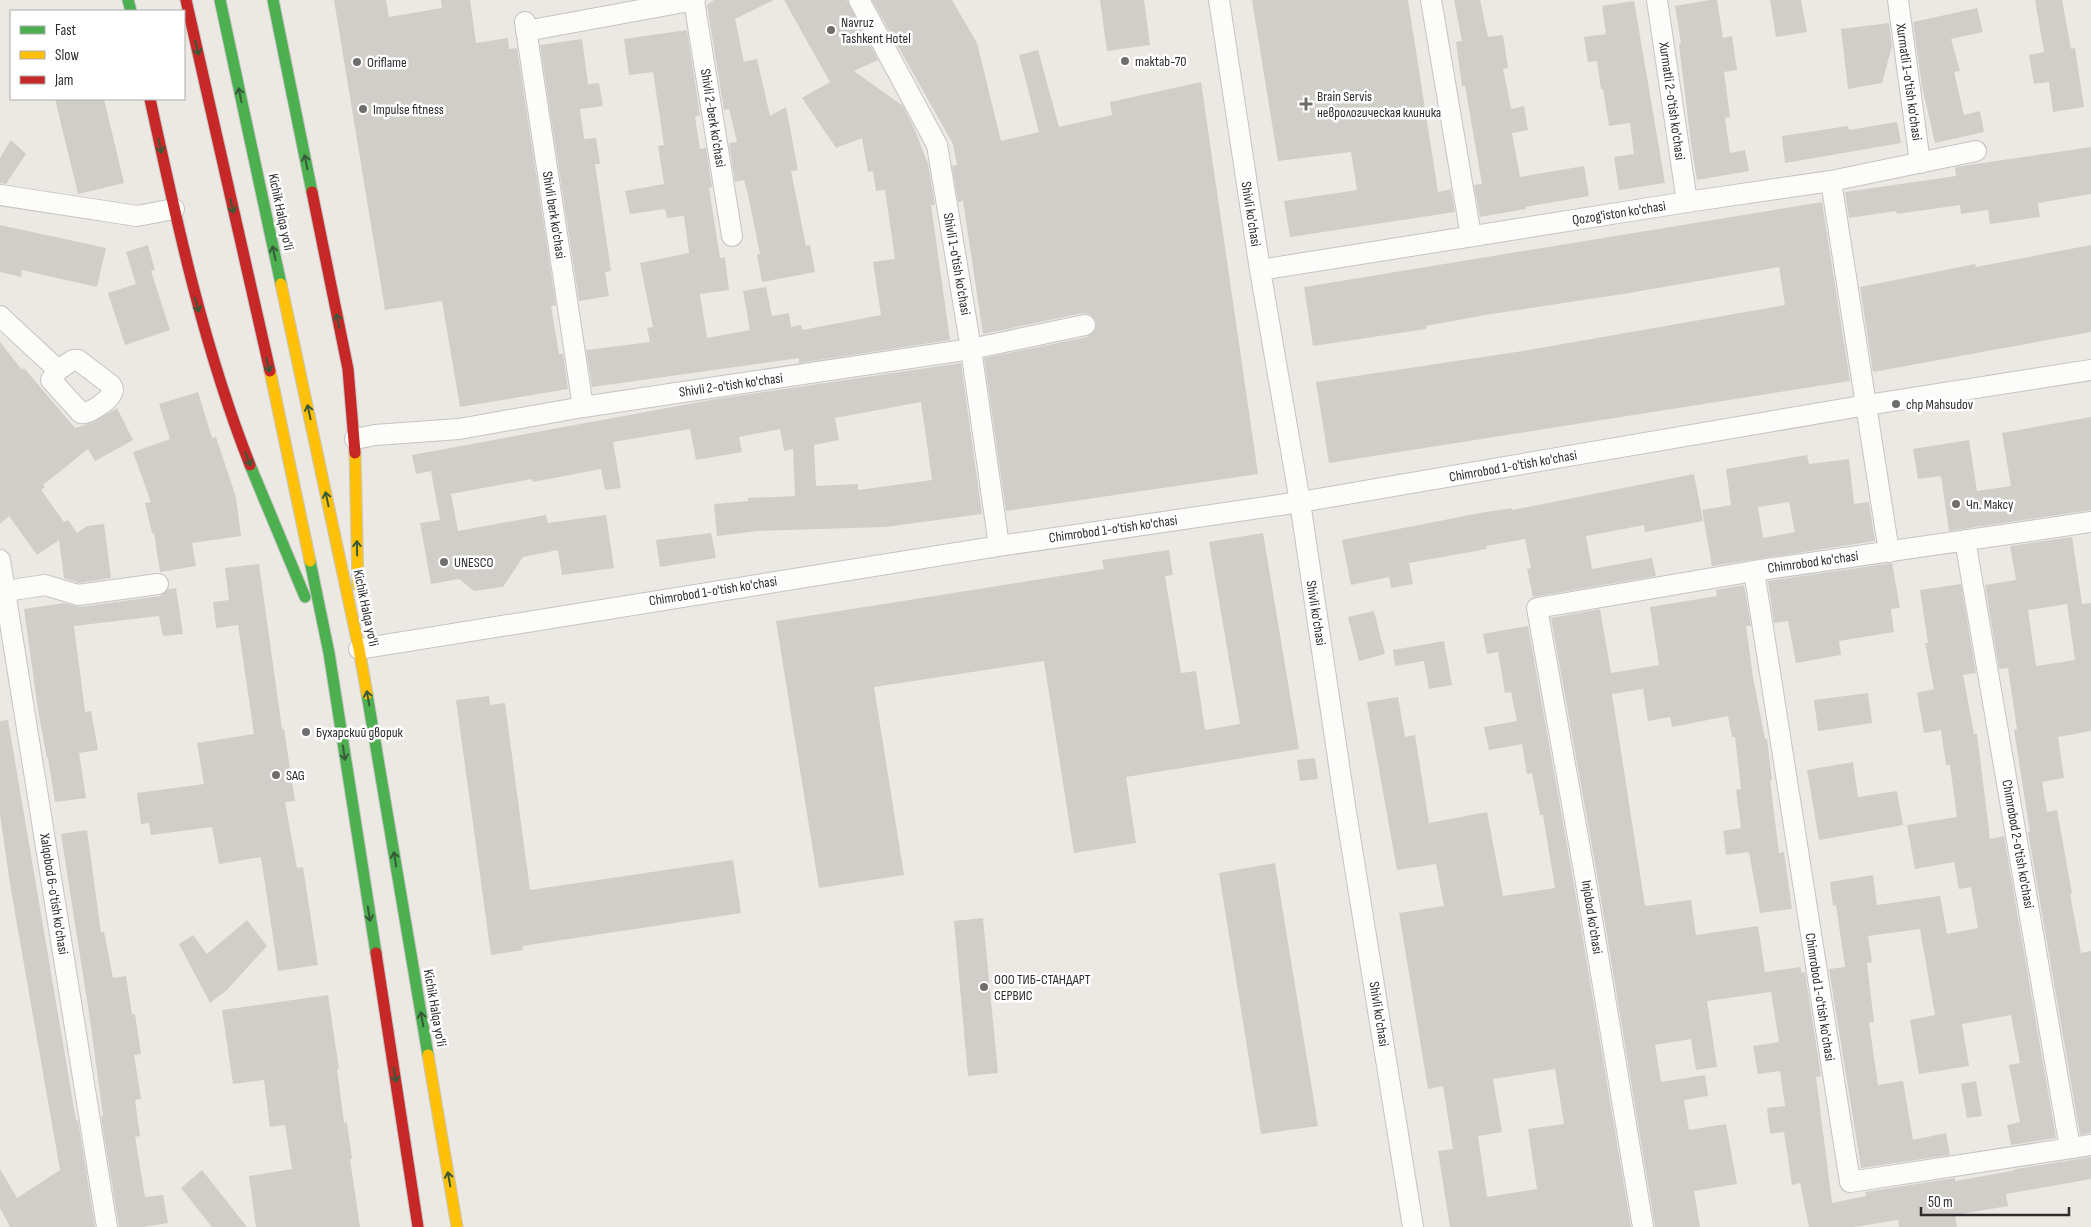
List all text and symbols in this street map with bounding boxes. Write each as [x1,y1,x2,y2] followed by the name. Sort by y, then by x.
[10,10,185,100] legend
[841,14,911,47] place label: Navruz Tashkent Hotel
[55,21,77,40] text: Fast
[1892,21,1926,142] street label: Xurmatli 1-o'tish ko'chasi
[825,24,837,36] marker: Navruz Tashkent Hotel
[193,39,202,55] one-way arrow
[1655,40,1689,161] street label: Xurmatli 2-o'tish ko'chasi
[55,46,79,65] text: Slow
[1135,53,1187,70] place label: maktab-70
[367,54,407,71] place label: Oriflame
[1119,55,1131,67] marker: maktab-70
[351,56,363,68] marker: Oriflame
[697,68,729,168] street label: Shivli 2-berk ko'chasi
[54,71,73,90] text: Jam
[235,87,244,103] one-way arrow
[1317,88,1441,121] place label: Brain Servis неврологическая клиника
[1299,97,1313,111] marker: Brain Servis неврологическая клиника
[373,101,444,118] place label: Impulse fitness
[357,103,369,115] marker: Impulse fitness
[156,138,166,154] one-way arrow
[301,154,310,170] one-way arrow
[539,170,569,260] street label: Shivli berk ko'chasi
[265,172,297,252] street label: Kichik Halqa yo'li
[1237,180,1265,248] street label: Shivli ko'chasi
[1571,197,1667,229] street label: Qozog'iston ko'chasi
[228,198,237,214] one-way arrow
[940,211,974,317] street label: Shivli 1-o'tish ko'chasi
[269,246,278,262] one-way arrow
[192,296,202,312] one-way arrow
[333,314,343,330] one-way arrow
[264,356,273,372] one-way arrow
[678,369,784,401] street label: Shivli 2-o'tish ko'chasi
[1906,396,1974,413] place label: chp Mahsudov
[1890,398,1902,410] marker: chp Mahsudov
[303,405,313,421] one-way arrow
[1448,446,1578,486] street label: Chimrobod 1-o'tish ko'chasi
[244,451,253,466] one-way arrow
[322,491,331,507] one-way arrow
[1966,496,2014,513] place label: Чп. Максу
[1950,498,1962,510] marker: Чп. Максу
[1048,512,1178,546] street label: Chimrobod 1-o'tish ko'chasi
[352,540,362,556] one-way arrow
[1767,547,1859,577] street label: Chimrobod ko'chasi
[454,554,494,571] place label: UNESCO
[438,556,450,568] marker: UNESCO
[350,568,382,648] street label: Kichik Halqa yo'li
[648,572,778,610] street label: Chimrobod 1-o'tish ko'chasi
[1302,579,1330,647] street label: Shivli ko'chasi
[362,691,372,707] one-way arrow
[316,724,404,741] place label: Бухарский дворик
[300,726,312,738] marker: Бухарский дворик
[340,745,350,761] one-way arrow
[286,767,305,784] place label: SAG
[270,769,282,781] marker: SAG
[1998,778,2038,910] street label: Chimrobod 2-o'tish ko'chasi
[36,831,72,956] street label: Xalqobod 6-o'tish ko'chasi
[389,851,399,867] one-way arrow
[1578,879,1606,955] street label: Injobod ko'chasi
[365,906,375,922] one-way arrow
[1801,932,1839,1062] street label: Chimrobod 1-o'tish ko'chasi
[420,968,450,1048] street label: Kichik Halqa yo'li
[994,971,1091,1004] place label: ООО ТИБ-СТАНДАРТ СЕРВИС
[1365,980,1393,1048] street label: Shivli ko'chasi
[978,981,990,993] marker: ООО ТИБ-СТАНДАРТ СЕРВИС
[417,1011,427,1027] one-way arrow
[390,1066,400,1082] one-way arrow
[444,1171,454,1187] one-way arrow
[1921,1184,2068,1216] scale bar
[1928,1193,1953,1212] text: 50 m

